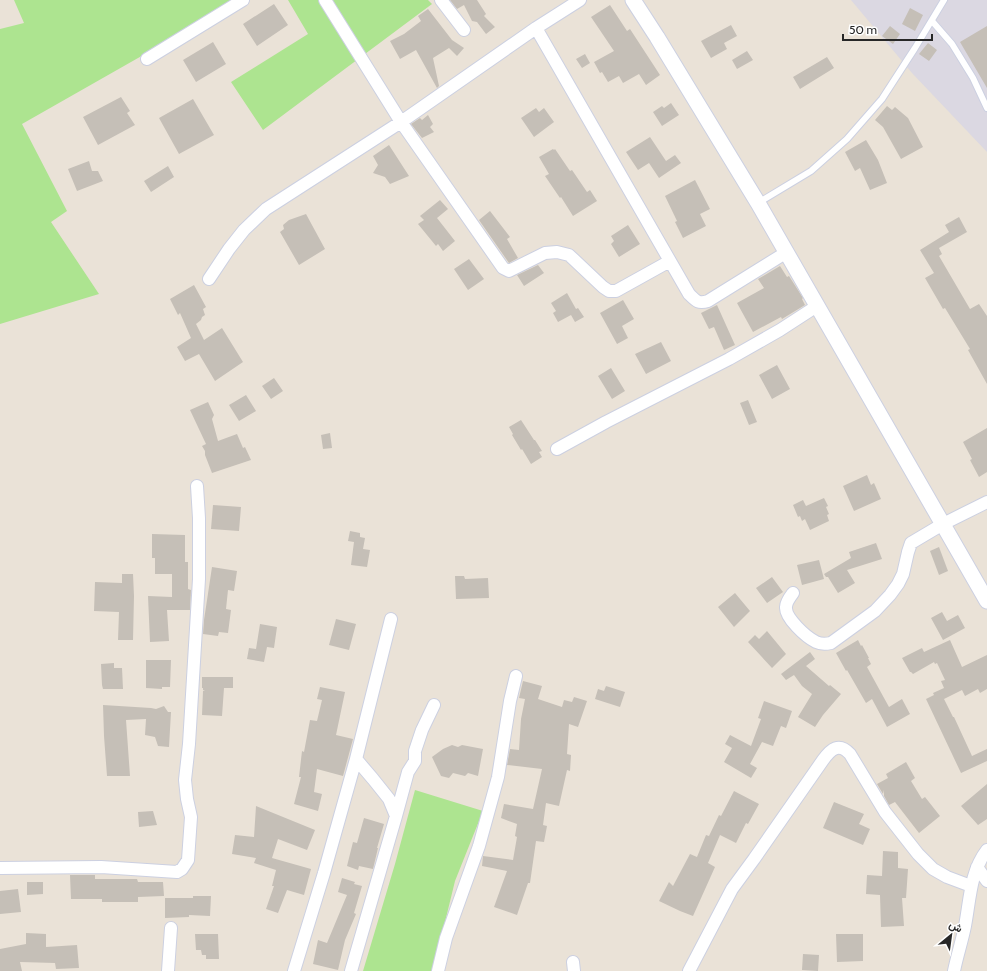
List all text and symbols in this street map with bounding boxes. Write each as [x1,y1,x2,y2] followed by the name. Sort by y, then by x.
[843,16,932,42] scale bar
[849,22,877,37] text: 50 m
[931,915,971,955] north arrow
[947,917,965,936] text: ش

